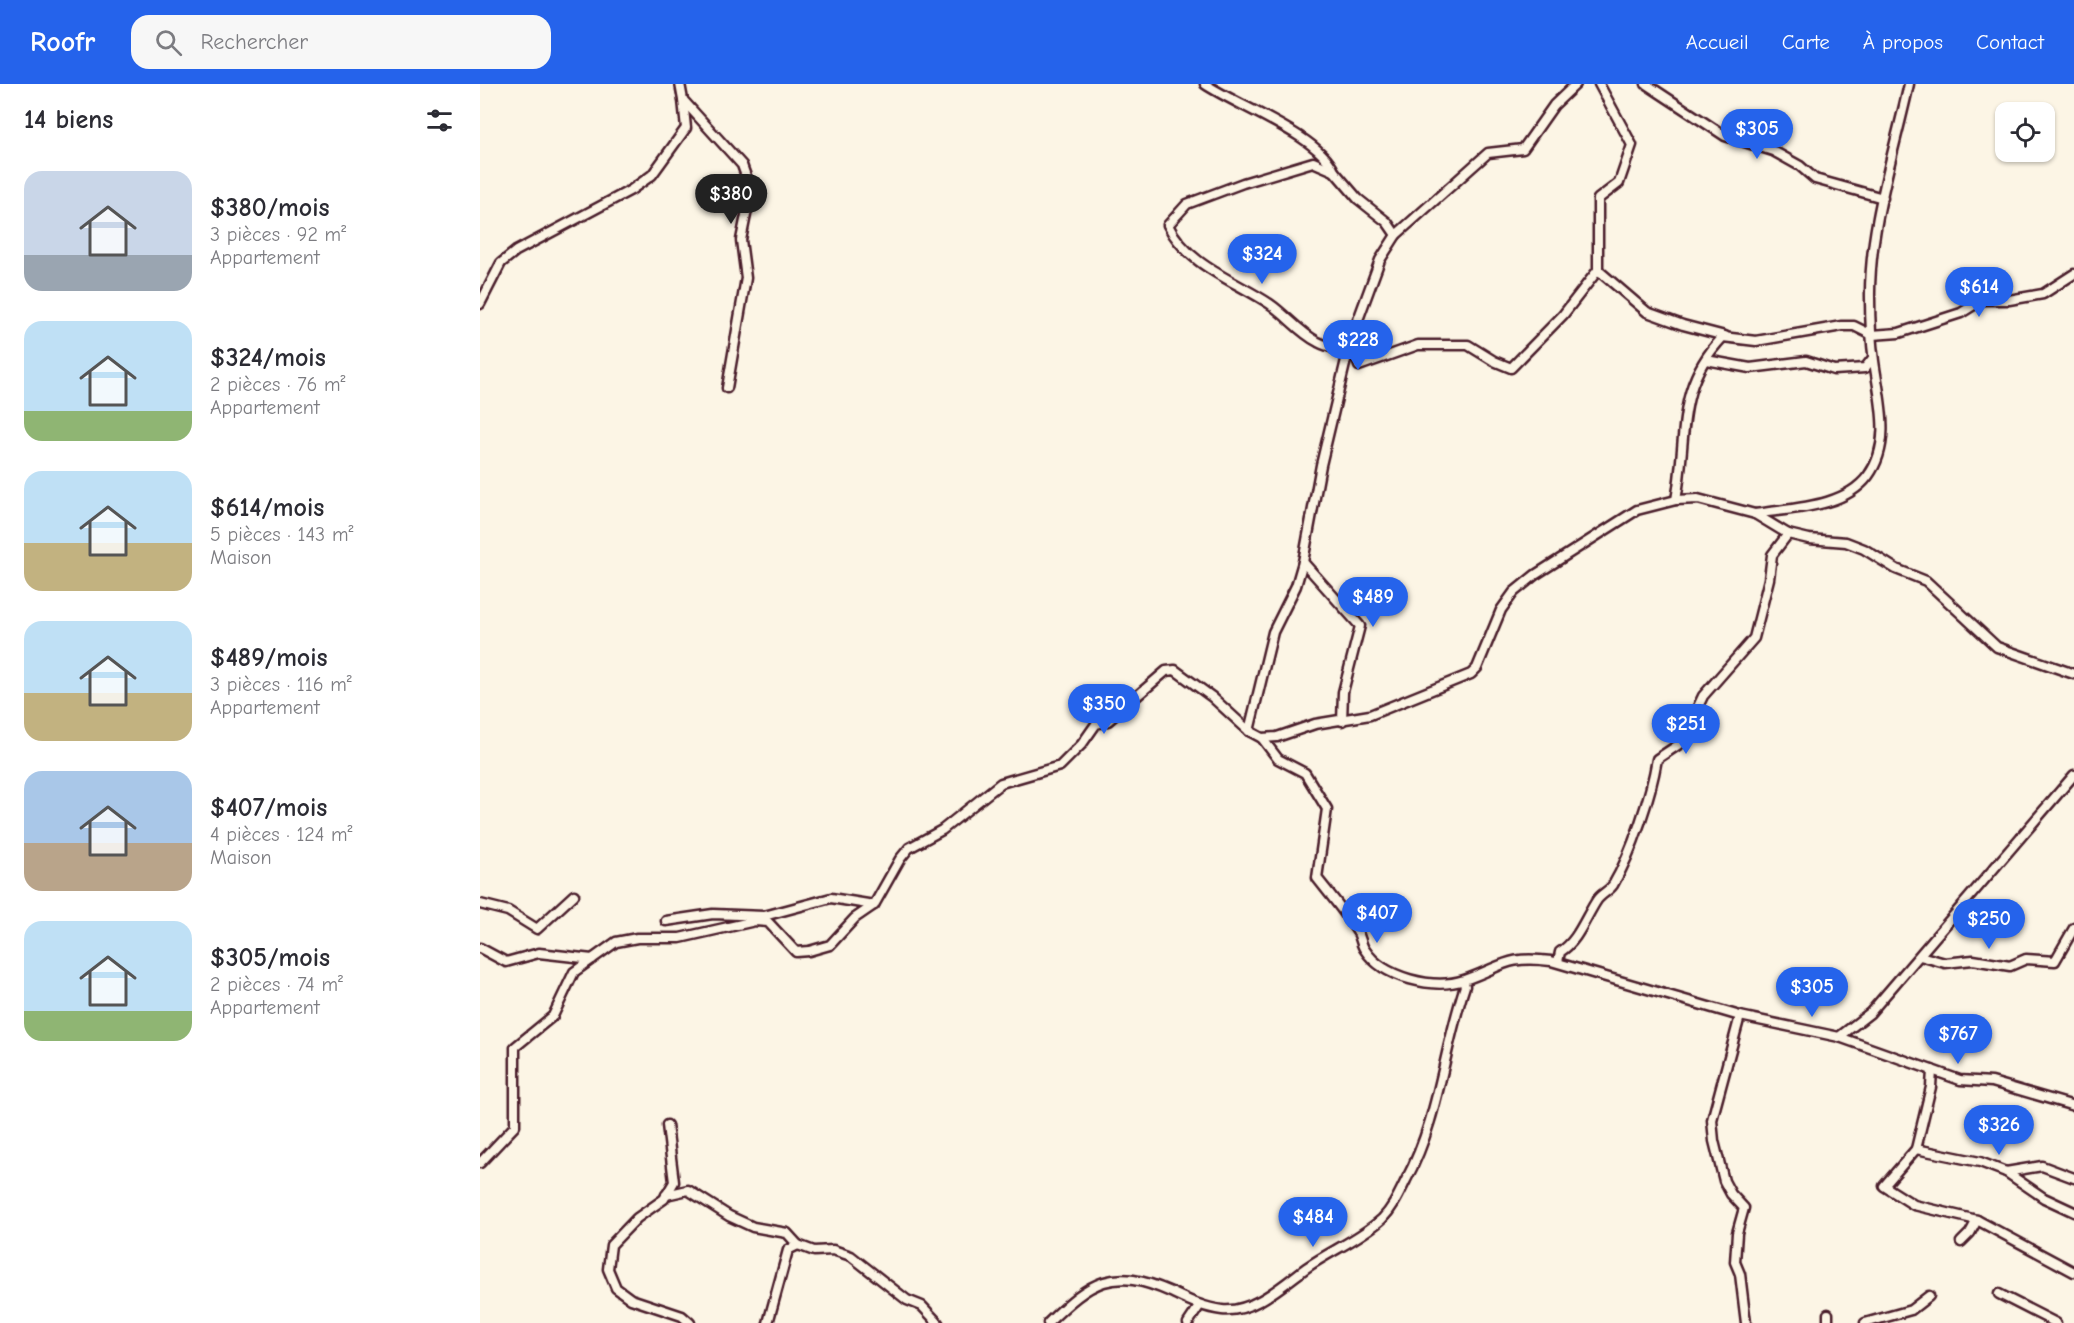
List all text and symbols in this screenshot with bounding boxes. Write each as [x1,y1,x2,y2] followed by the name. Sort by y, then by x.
[131,15,551,69] search box
[30,26,95,58] text: Roofr
[152,26,185,59] icon: search
[200,29,308,55] text: Rechercher
[1686,30,1749,54] text: Accueil
[1782,30,1830,54] text: Carte
[1863,30,1943,54] text: À propos
[1976,30,2044,54] text: Contact
[1995,102,2055,162] map controls
[1995,102,2055,162] button: locate
[423,104,456,137] icon: filters
[24,105,113,135] text: 14 biens
[1721,109,1793,160] pin: $305
[1735,117,1779,140] text: $305
[695,174,767,225] pin: $380
[709,182,753,205] text: $380
[210,193,330,223] text: $380/mois
[72,195,144,267] icon: home
[210,223,346,246] text: 3 pièces · 92 m²
[1226,234,1298,285] pin: $324
[1242,242,1282,265] text: $324
[210,246,320,269] text: Appartement
[1943,267,2015,318] pin: $614
[1959,275,1999,298] text: $614
[1322,320,1394,371] pin: $228
[1337,328,1379,351] text: $228
[210,343,326,373] text: $324/mois
[72,345,144,417] icon: home
[210,373,346,396] text: 2 pièces · 76 m²
[210,396,320,419] text: Appartement
[210,493,324,523] text: $614/mois
[72,495,144,567] icon: home
[210,523,353,546] text: 5 pièces · 143 m²
[210,546,272,569] text: Maison
[1337,577,1409,628] pin: $489
[1352,585,1394,608] text: $489
[210,643,328,673] text: $489/mois
[72,645,144,717] icon: home
[210,673,352,696] text: 3 pièces · 116 m²
[1068,684,1140,735] pin: $350
[1082,692,1126,715] text: $350
[210,696,320,719] text: Appartement
[1650,704,1722,755] pin: $251
[1666,712,1706,735] text: $251
[210,793,327,823] text: $407/mois
[72,795,144,867] icon: home
[210,823,353,846] text: 4 pièces · 124 m²
[210,846,272,869] text: Maison
[1341,893,1413,944] pin: $407
[1953,899,2025,950] pin: $250
[1356,901,1398,924] text: $407
[1967,907,2011,930] text: $250
[210,943,330,973] text: $305/mois
[72,945,144,1017] icon: home
[1776,967,1848,1018] pin: $305
[210,973,343,996] text: 2 pièces · 74 m²
[1790,975,1834,998] text: $305
[210,996,320,1019] text: Appartement
[1922,1014,1994,1065] pin: $767
[1938,1022,1978,1045] text: $767
[1963,1105,2035,1156] pin: $326
[1978,1113,2020,1136] text: $326
[1277,1197,1349,1248] pin: $484
[1292,1205,1334,1228] text: $484

